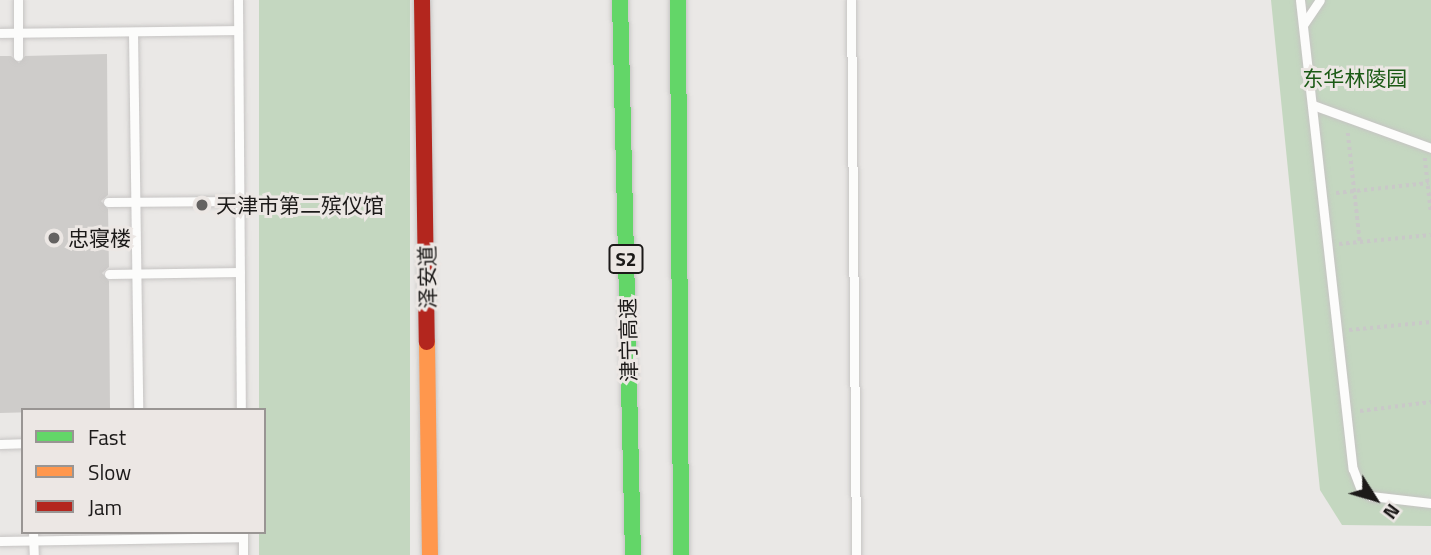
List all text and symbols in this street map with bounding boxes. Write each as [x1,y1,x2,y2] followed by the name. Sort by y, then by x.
[1303,65,1407,91] park label: 东华林陵园
[216,192,384,218] place label: 天津市第二殡仪馆
[194,197,210,213] marker: 天津市第二殡仪馆
[68,225,131,251] place label: 忠寝楼
[46,230,62,246] marker: 忠寝楼
[608,244,644,274] road number: S2
[414,245,440,309] street label: 泽安道
[615,298,641,382] street label: 津宁高速
[21,408,266,534] legend
[88,421,126,453] text: Fast
[88,456,131,488] text: Slow
[1340,464,1410,534] north arrow
[88,491,122,523] text: Jam
[1377,498,1408,526] text: N

